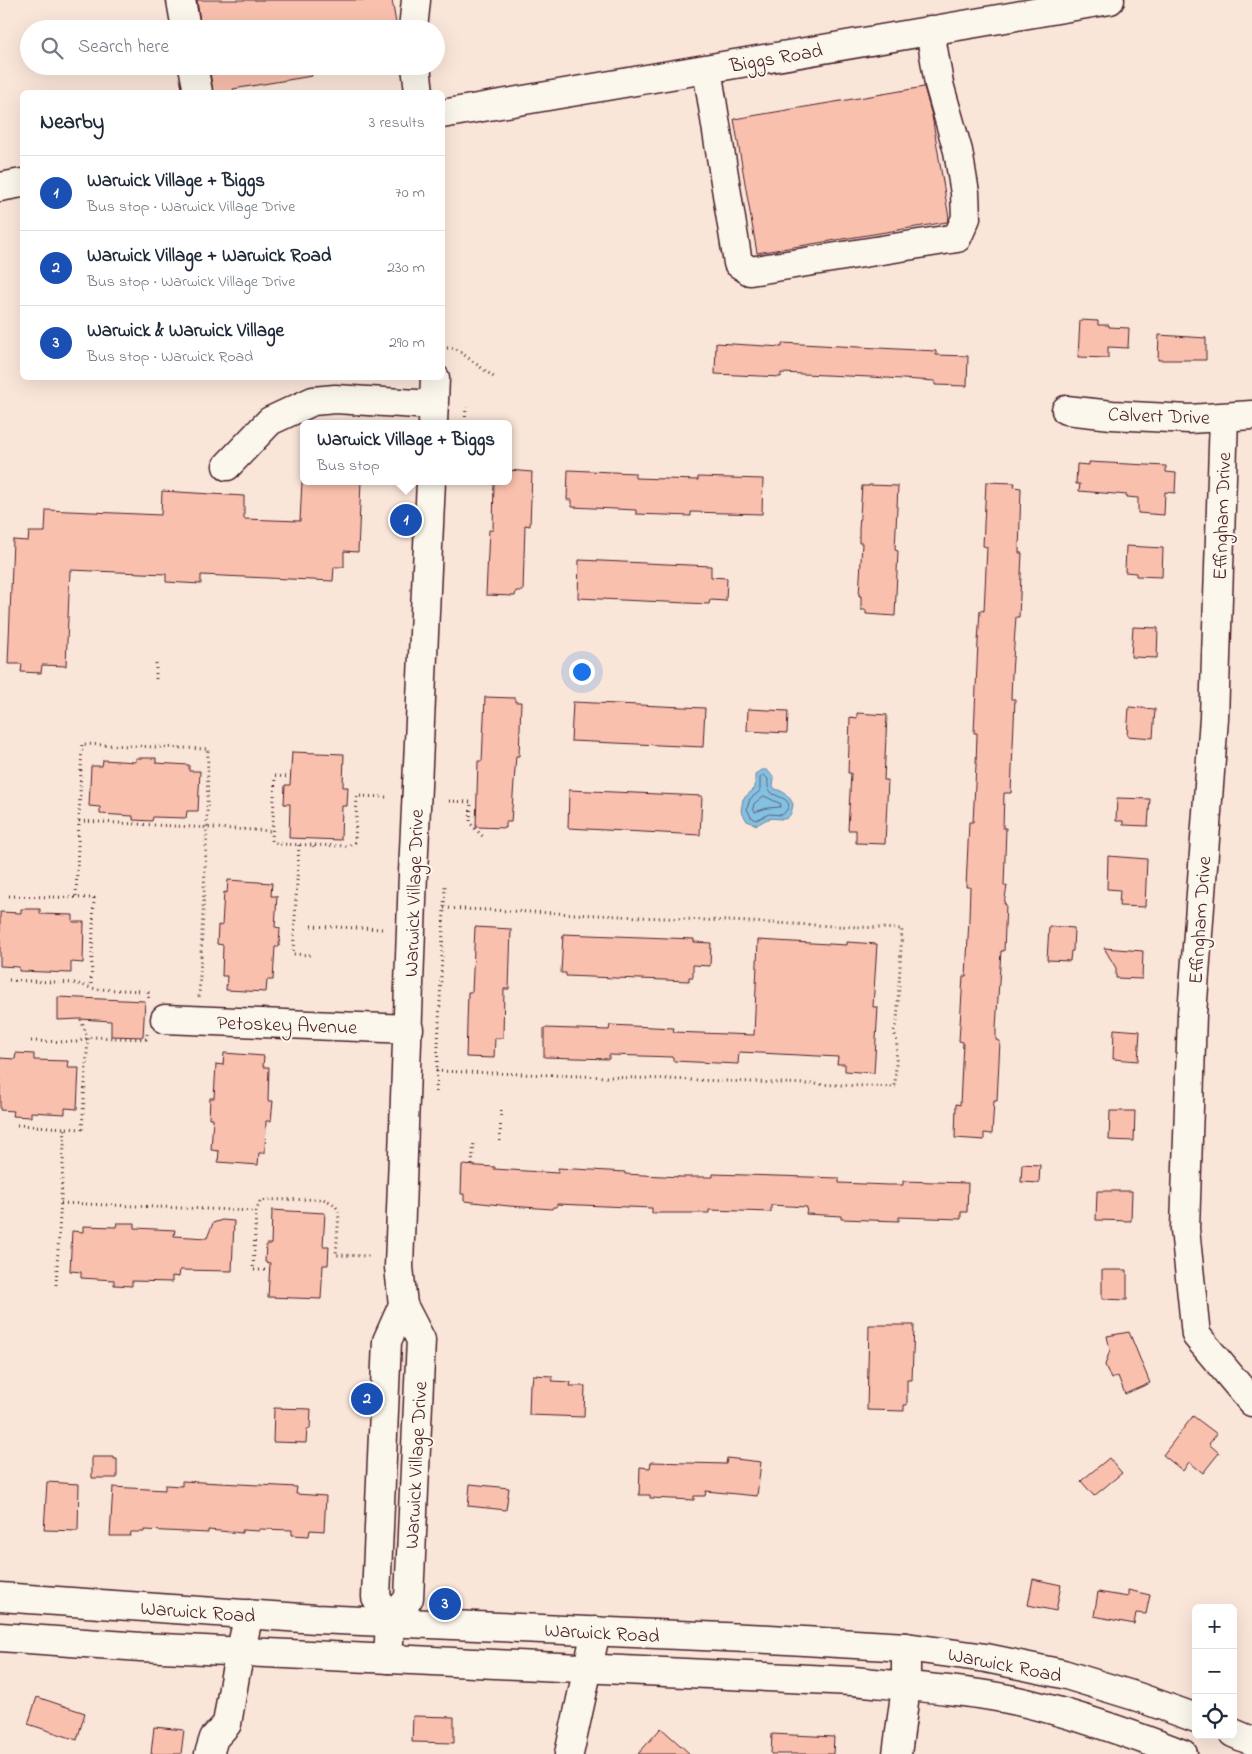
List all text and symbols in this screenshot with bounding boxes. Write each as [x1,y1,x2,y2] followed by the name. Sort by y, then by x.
[20,20,445,75] search box
[38,34,66,62] icon: search
[78,34,169,61] text: Search here
[727,37,825,83] street label: Biggs Road
[40,108,104,138] text: Nearby
[369,111,425,135] text: 3 results
[87,168,265,195] text: Warwick Village + Biggs
[53,181,59,205] text: 1
[395,181,425,205] text: 70 m
[87,195,295,219] text: Bus stop · Warwick Village Drive
[87,243,332,270] text: Warwick Village + Warwick Road
[52,256,60,280] text: 2
[387,256,425,280] text: 230 m
[87,270,295,294] text: Bus stop · Warwick Village Drive
[87,318,284,345] text: Warwick & Warwick Village
[53,331,59,355] text: 3
[389,331,425,355] text: 290 m
[87,345,253,369] text: Bus stop · Warwick Road
[1107,401,1210,434] street label: Calvert Drive
[300,420,512,485] popup
[317,427,495,454] text: Warwick Village + Biggs
[1207,452,1241,581] street label: Effingham Drive
[317,454,380,478] text: Bus stop
[390,501,422,539] pin: 1
[569,659,595,685] your location
[398,809,434,978] street label: Warwick Village Drive
[1183,855,1221,985] street label: Effingham Drive
[216,1010,358,1043] street label: Petoskey Avenue
[351,1380,383,1418] pin: 2
[399,1380,437,1550] street label: Warwick Village Drive
[429,1585,461,1623] pin: 3
[139,1595,256,1632] street label: Warwick Road
[1192,1604,1237,1739] map controls
[1192,1604,1237,1649] button: +
[544,1617,660,1652] street label: Warwick Road
[945,1641,1064,1692] street label: Warwick Road
[1192,1649,1237,1694] button: −
[1192,1694,1237,1739] button: locate

